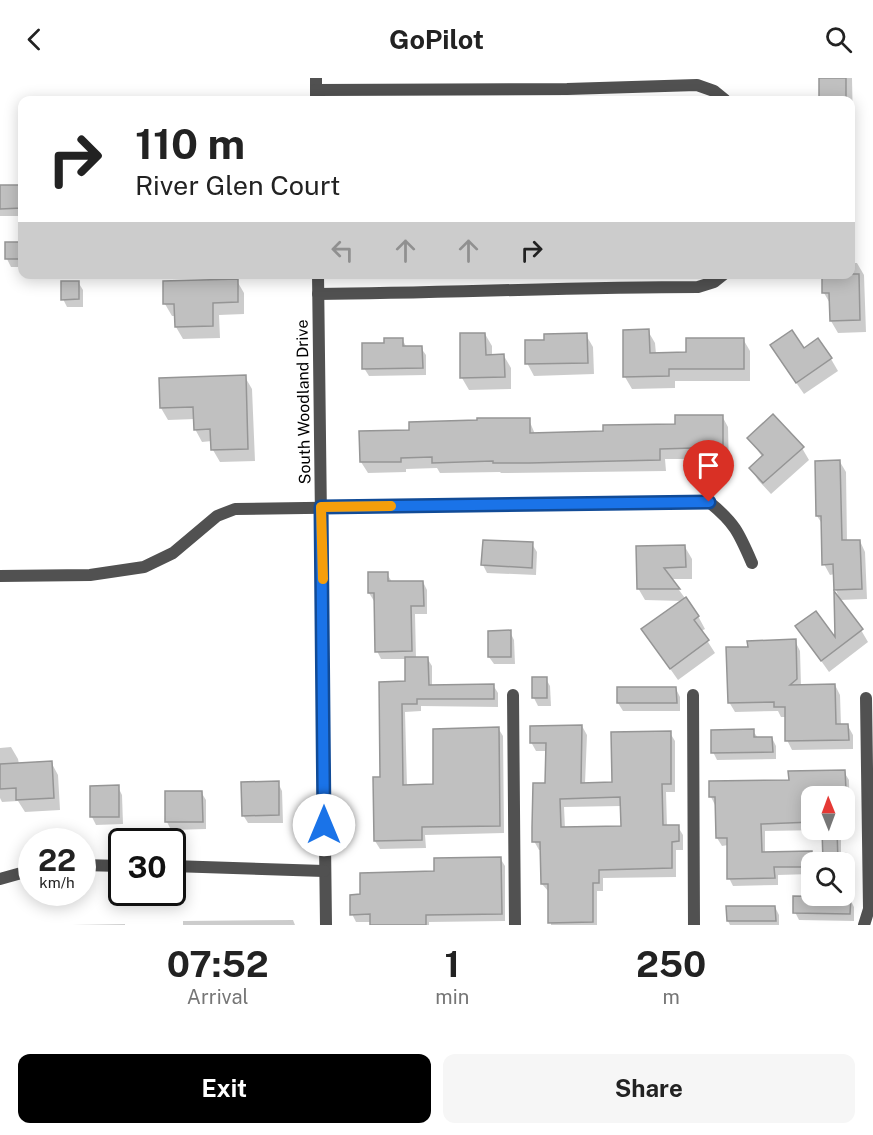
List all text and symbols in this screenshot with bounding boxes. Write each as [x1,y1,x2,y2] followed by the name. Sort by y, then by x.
[18,23,51,56] icon: back
[389,23,484,55] text: GoPilot
[822,23,855,56] icon: search
[135,119,245,168] text: 110 m
[36,120,114,198] icon: right
[135,169,341,201] text: River Glen Court
[326,234,359,267] icon: left
[389,234,422,267] icon: ahead
[452,234,485,267] icon: ahead
[515,234,548,267] icon: right
[293,319,314,485] street label: South Woodland Drive
[683,440,734,502] pin
[692,449,725,482] icon: arrive
[801,786,855,840] north arrow
[801,786,855,906] map controls
[292,793,356,857] position arrow
[108,828,186,906] speed limit sign: 30
[38,842,76,878] text: 22
[801,852,855,906] button: search
[39,874,75,891] text: km/h
[167,943,269,985] text: 07:52
[445,943,460,985] text: 1
[636,943,706,985] text: 250
[187,985,249,1009] text: Arrival
[435,985,469,1009] text: min
[662,985,680,1009] text: m
[18,1054,431,1123] button: Exit
[443,1054,855,1123] button: Share

